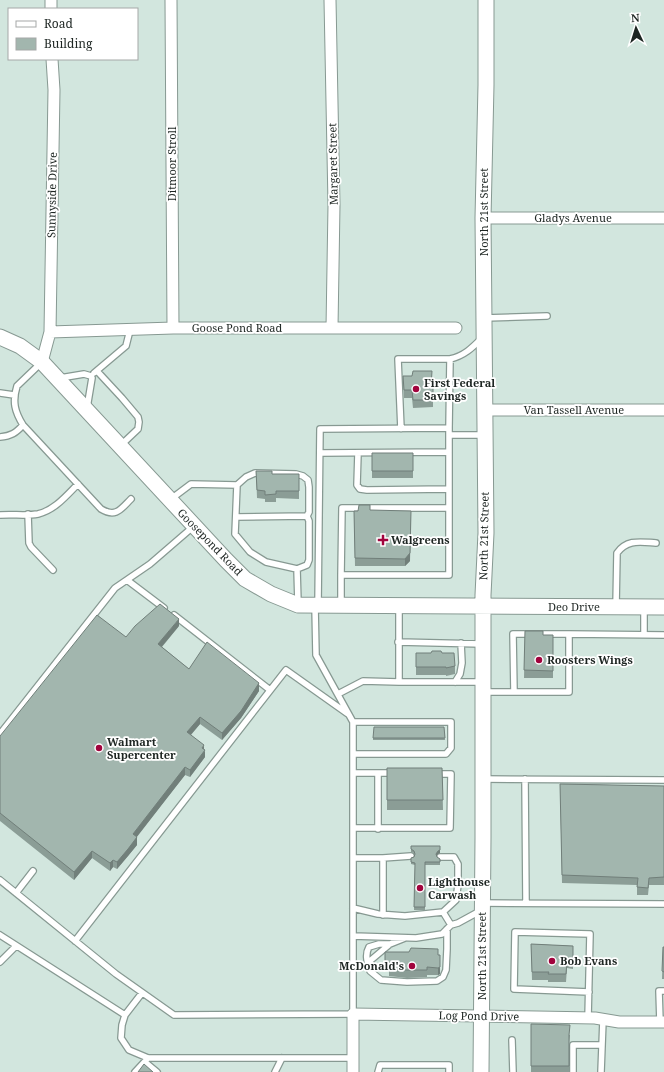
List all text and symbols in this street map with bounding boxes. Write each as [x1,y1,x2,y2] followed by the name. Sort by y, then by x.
[8,8,138,60] legend
[616,8,656,48] north arrow
[630,10,640,25] text: N
[44,15,74,32] text: Road
[44,35,93,52] text: Building
[324,123,341,205] street label: Margaret Street
[164,126,179,201] street label: Ditmoor Stroll
[43,152,60,238] street label: Sunnyside Drive
[476,168,491,256] street label: North 21st Street
[534,210,612,225] street label: Gladys Avenue
[192,320,282,335] street label: Goose Pond Road
[424,375,495,403] place label: First Federal Savings
[411,384,421,394] marker: First Federal Savings
[524,402,624,417] street label: Van Tassell Avenue
[475,492,492,580] street label: North 21st Street
[174,505,246,579] street label: Goosepond Road
[391,532,450,547] place label: Walgreens
[378,535,388,545] marker: Walgreens
[548,599,600,614] street label: Deo Drive
[547,652,633,667] place label: Roosters Wings
[534,655,544,665] marker: Roosters Wings
[107,734,176,762] place label: Walmart Supercenter
[94,743,104,753] marker: Walmart Supercenter
[428,874,490,902] place label: Lighthouse Carwash
[415,883,425,893] marker: Lighthouse Carwash
[474,912,489,1000] street label: North 21st Street
[560,953,617,968] place label: Bob Evans
[547,956,557,966] marker: Bob Evans
[339,958,404,973] place label: McDonald's
[407,961,417,971] marker: McDonald's
[439,1007,520,1024] street label: Log Pond Drive

